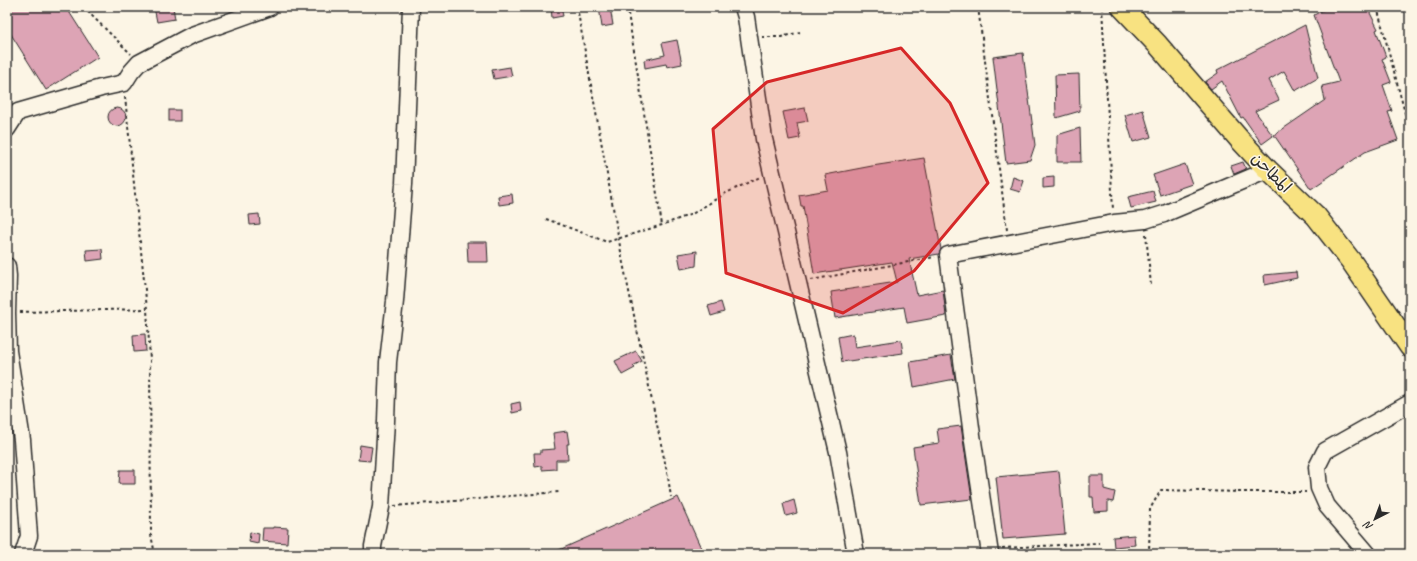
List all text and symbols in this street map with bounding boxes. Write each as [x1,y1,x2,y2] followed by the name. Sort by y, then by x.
[1247,148,1296,197] street label: المطاحن
[1355,499,1395,539] north arrow
[1359,517,1376,534] text: N

